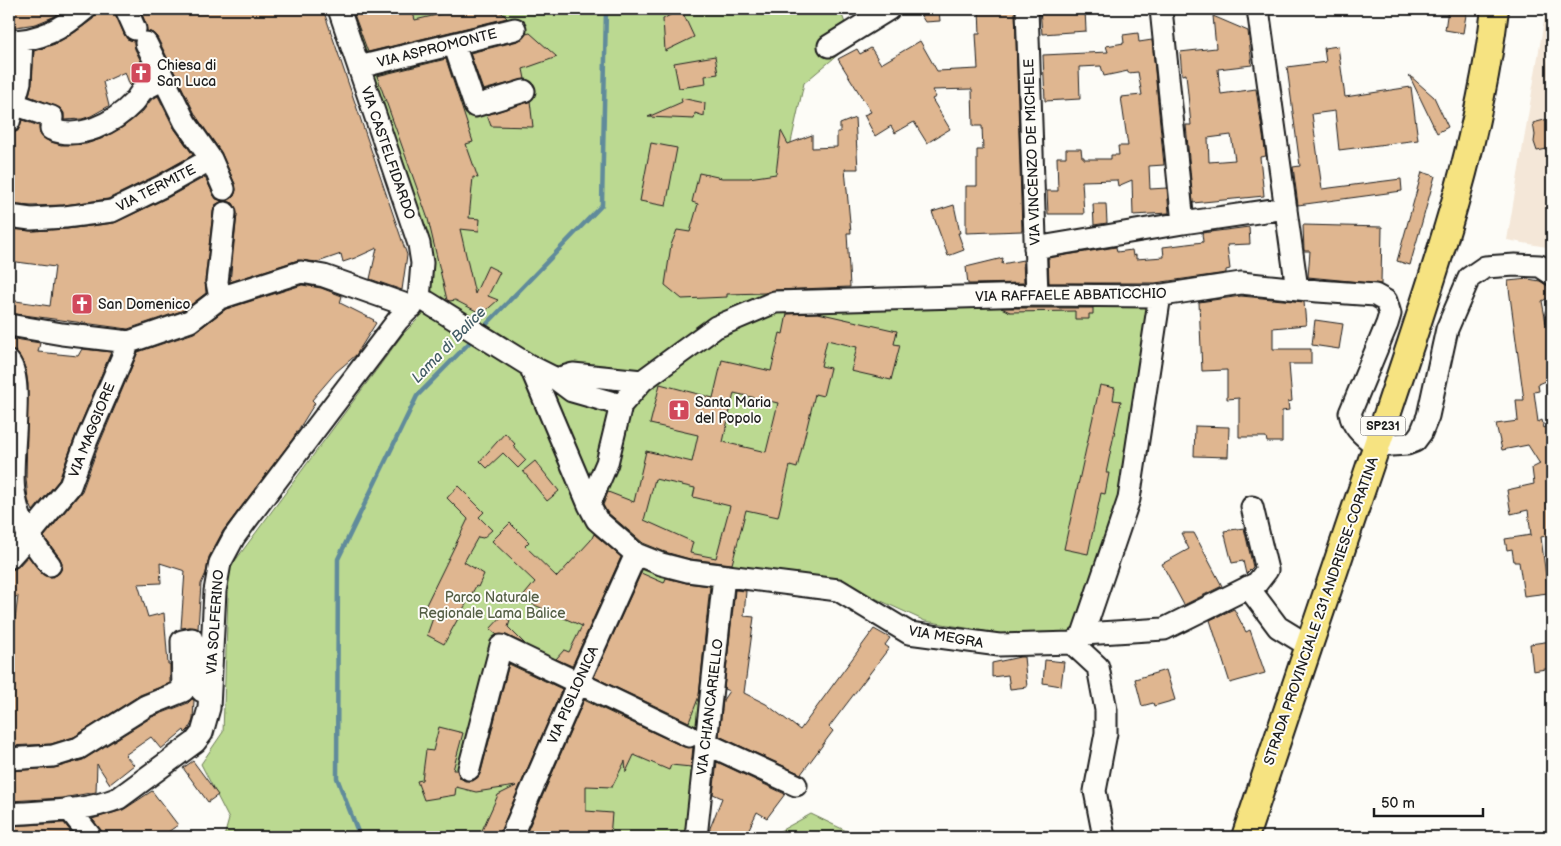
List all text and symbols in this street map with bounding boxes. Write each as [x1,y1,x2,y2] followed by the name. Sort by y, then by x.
[375,25,499,71] street label: VIA ASPROMONTE
[157,57,216,90] place label: Chiesa di San Luca
[1020,58,1044,246] street label: VIA VINCENZO DE MICHELE
[129,61,153,85] church icon: Chiesa di San Luca
[357,84,419,222] street label: VIA CASTELFIDARDO
[114,161,198,215] street label: VIA TERMITE
[975,285,1167,305] street label: VIA RAFFAELE ABBATICCHIO
[70,292,94,316] church icon: San Domenico
[98,296,191,313] place label: San Domenico
[408,302,491,387] water label: Lama di Balice
[65,380,119,480] street label: VIA MAGGIORE
[695,394,771,427] place label: Santa Maria del Popolo
[667,398,691,422] church icon: Santa Maria del Popolo
[1360,416,1406,436] road number: SP231
[1260,454,1382,767] street label: STRADA PROVINCIALE 231 ANDRIESE-CORATINA
[203,569,227,675] street label: VIA SOLFERINO
[419,589,566,622] park label: Parco Naturale Regionale Lama Balice
[907,622,985,652] street label: VIA MEGRA
[693,637,727,776] street label: VIA CHIANCARIELLO
[544,643,602,747] street label: VIA PIGLIONICA
[1374,786,1482,818] scale bar
[1381,794,1415,813] text: 50 m

